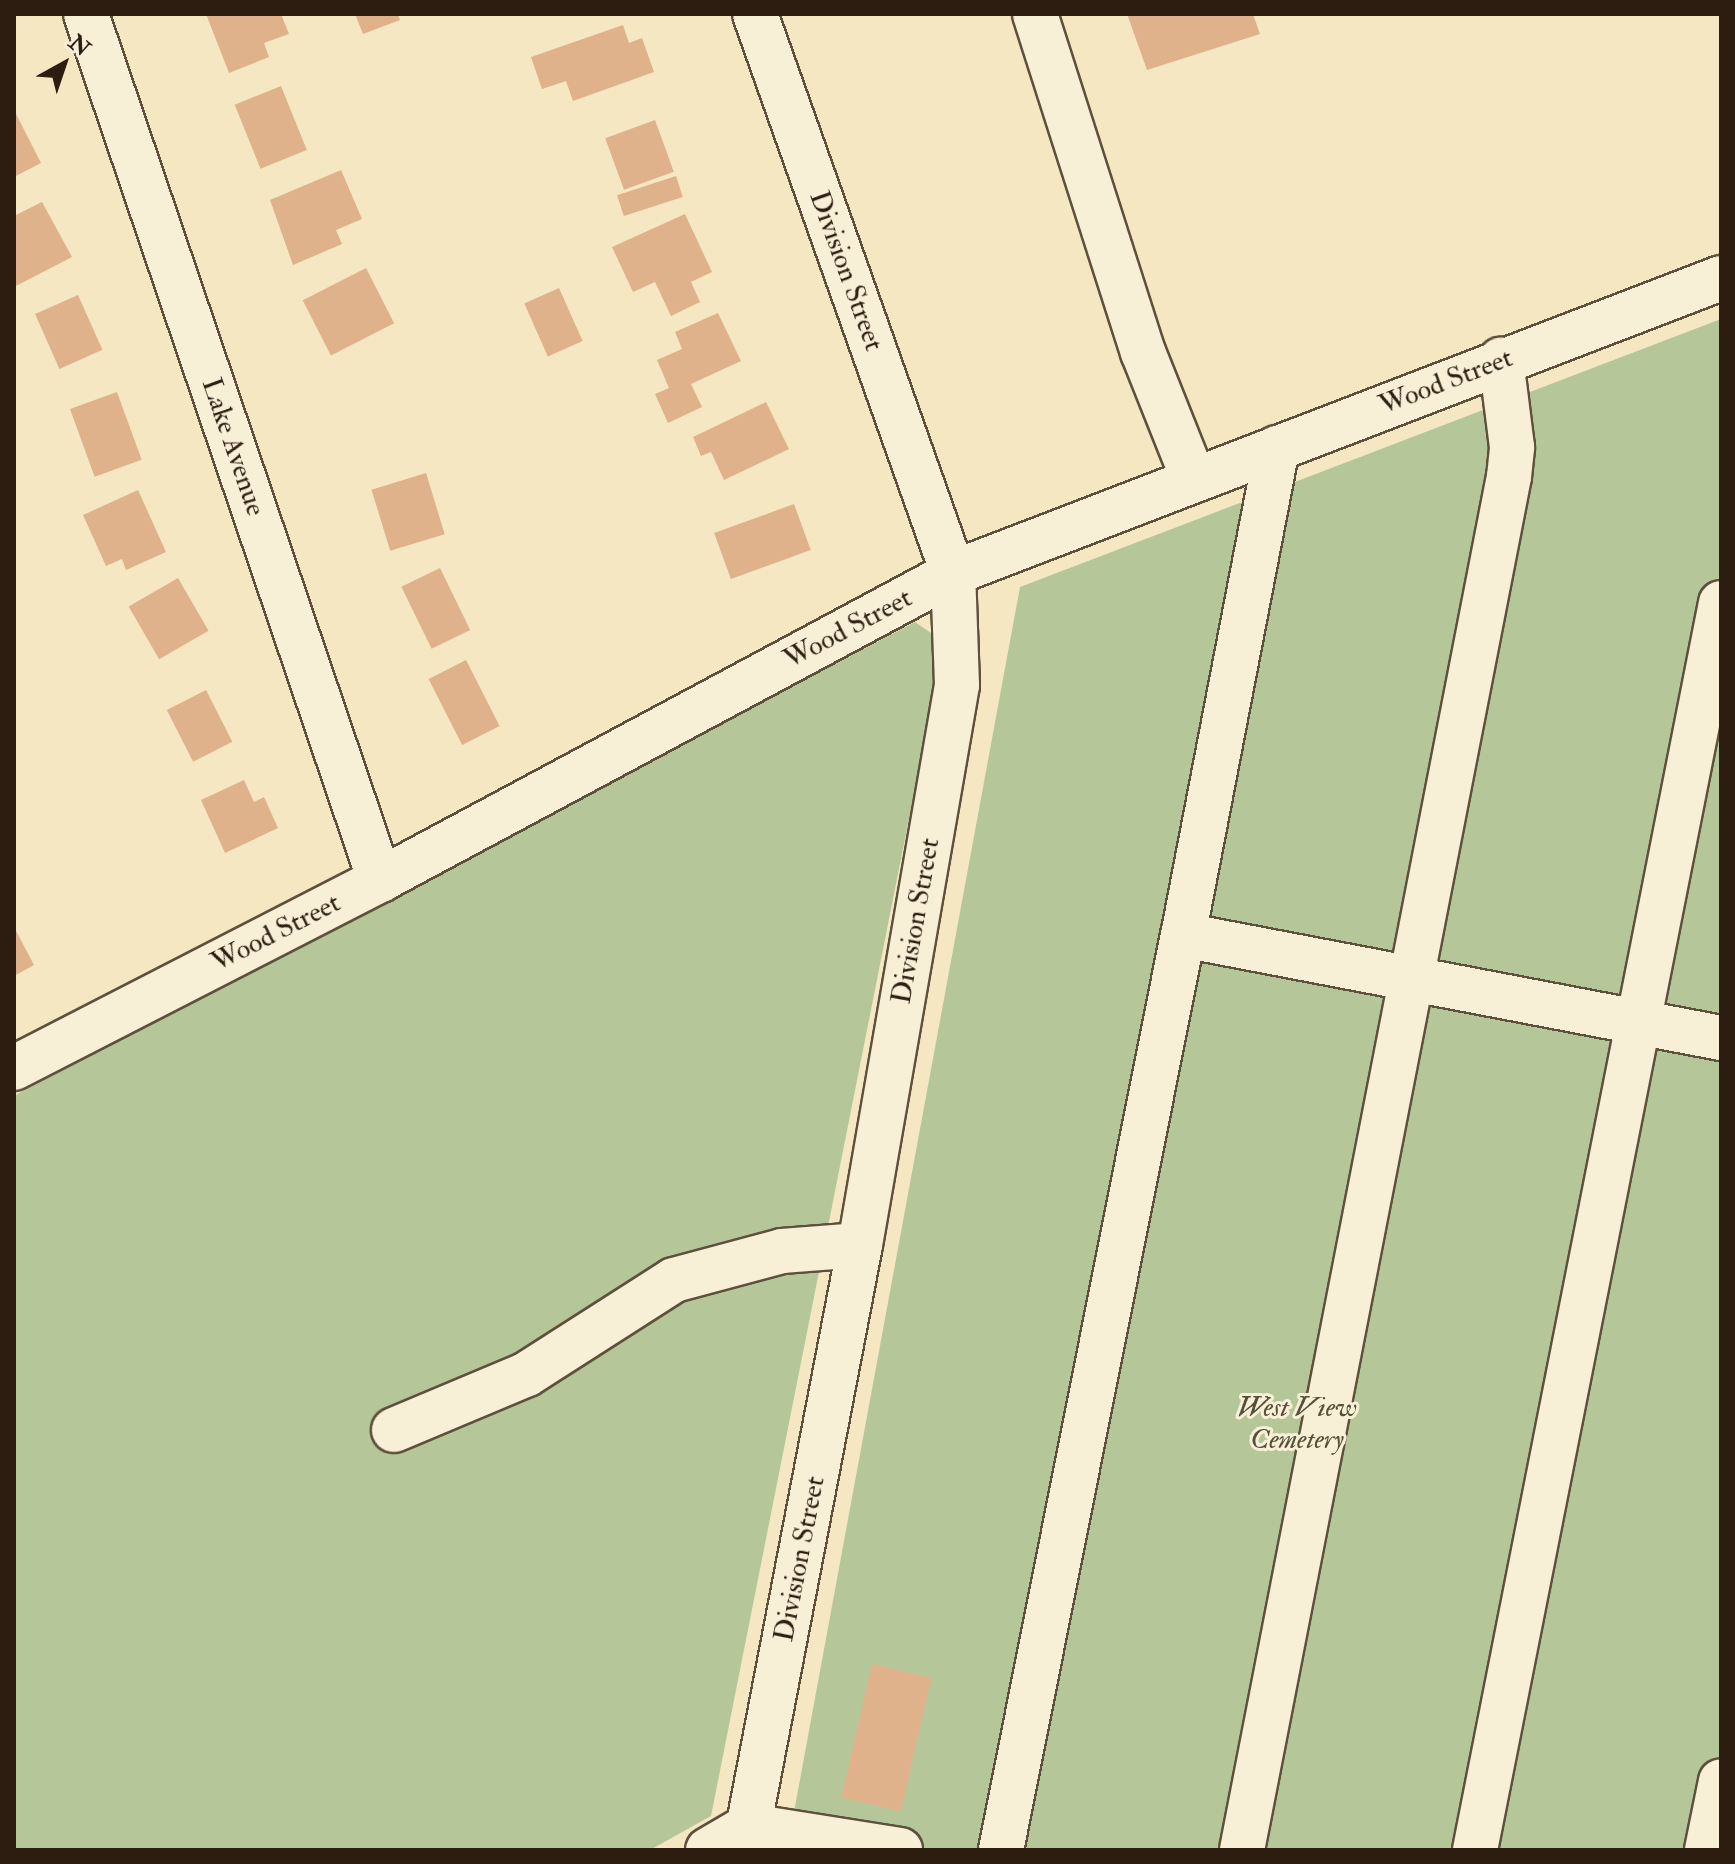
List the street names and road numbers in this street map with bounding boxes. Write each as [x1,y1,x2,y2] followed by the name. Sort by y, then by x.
[802,186,890,356] street label: Division Street
[1375,341,1517,423] street label: Wood Street
[194,374,272,520] street label: Lake Avenue
[778,581,918,677] street label: Wood Street
[885,835,947,1007] street label: Division Street
[206,886,346,980] street label: Wood Street
[767,1473,833,1645] street label: Division Street

